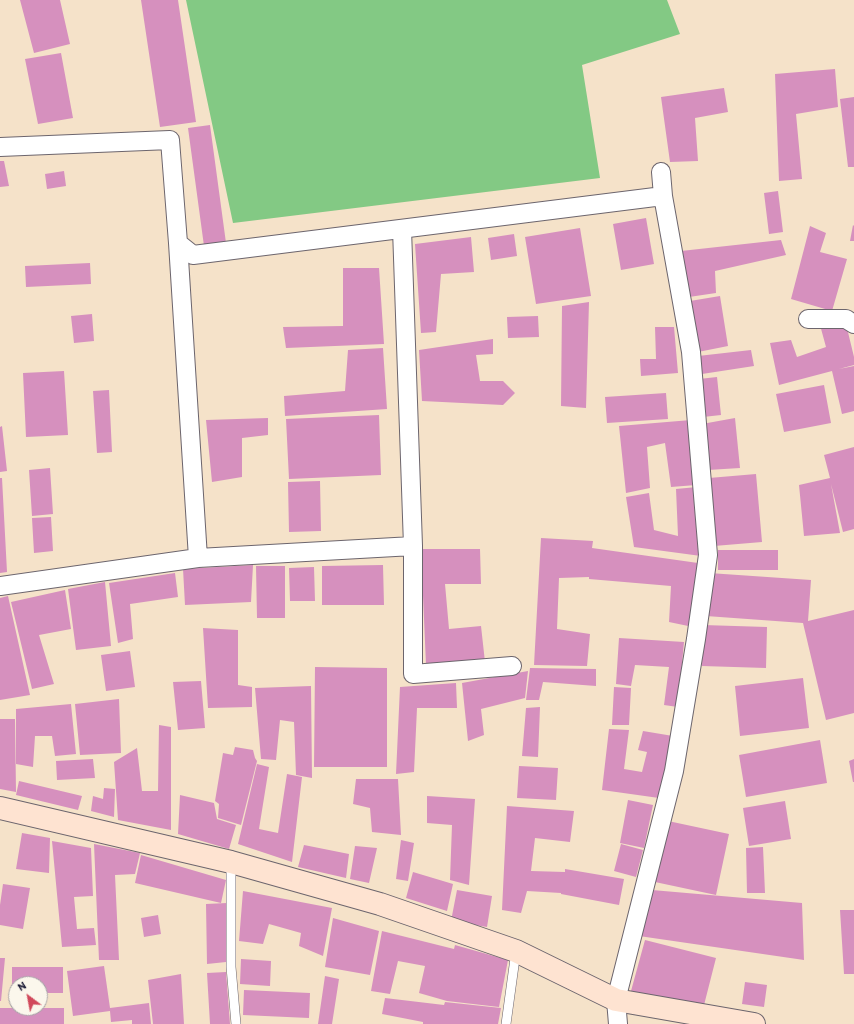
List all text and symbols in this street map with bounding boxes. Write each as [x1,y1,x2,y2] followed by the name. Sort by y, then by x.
[8,976,48,1016] north arrow
[15,979,29,994] text: N

